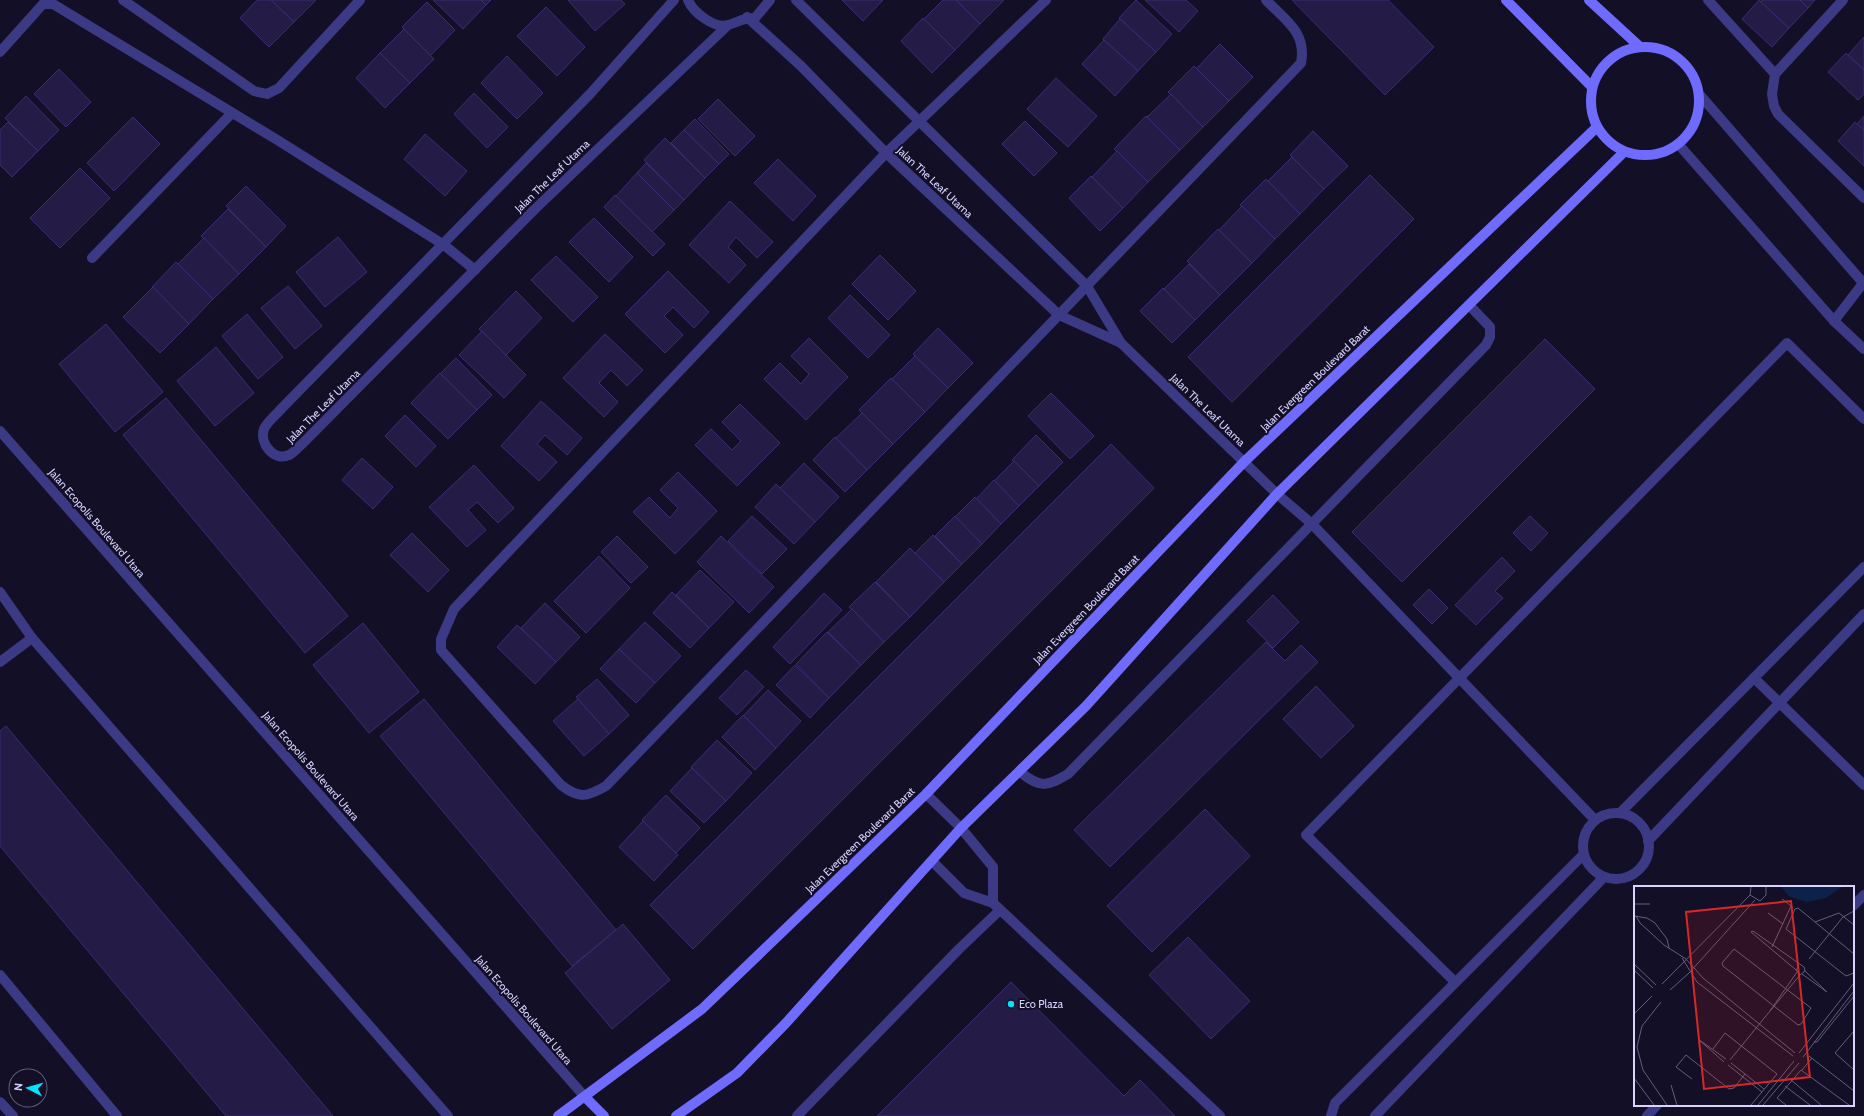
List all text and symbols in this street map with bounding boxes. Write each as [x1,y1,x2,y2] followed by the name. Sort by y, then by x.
[511,136,593,216] street label: Jalan The Leaf Utama
[893,143,976,221] street label: Jalan The Leaf Utama
[1257,322,1373,435] street label: Jalan Evergreen Boulevard Barat
[283,366,363,446] street label: Jalan The Leaf Utama
[1167,370,1249,450] street label: Jalan The Leaf Utama
[45,465,149,581] street label: Jalan Ecopolis Boulevard Utara
[1029,551,1142,667] street label: Jalan Evergreen Boulevard Barat
[259,708,363,824] street label: Jalan Ecopolis Boulevard Utara
[802,784,918,897] street label: Jalan Evergreen Boulevard Barat
[1634,886,1854,1106] inset map
[472,952,576,1068] street label: Jalan Ecopolis Boulevard Utara
[1019,997,1064,1011] place label: Eco Plaza
[1006,999,1016,1009] marker: Eco Plaza
[8,1068,48,1108] north arrow
[11,1082,25,1092] text: N

